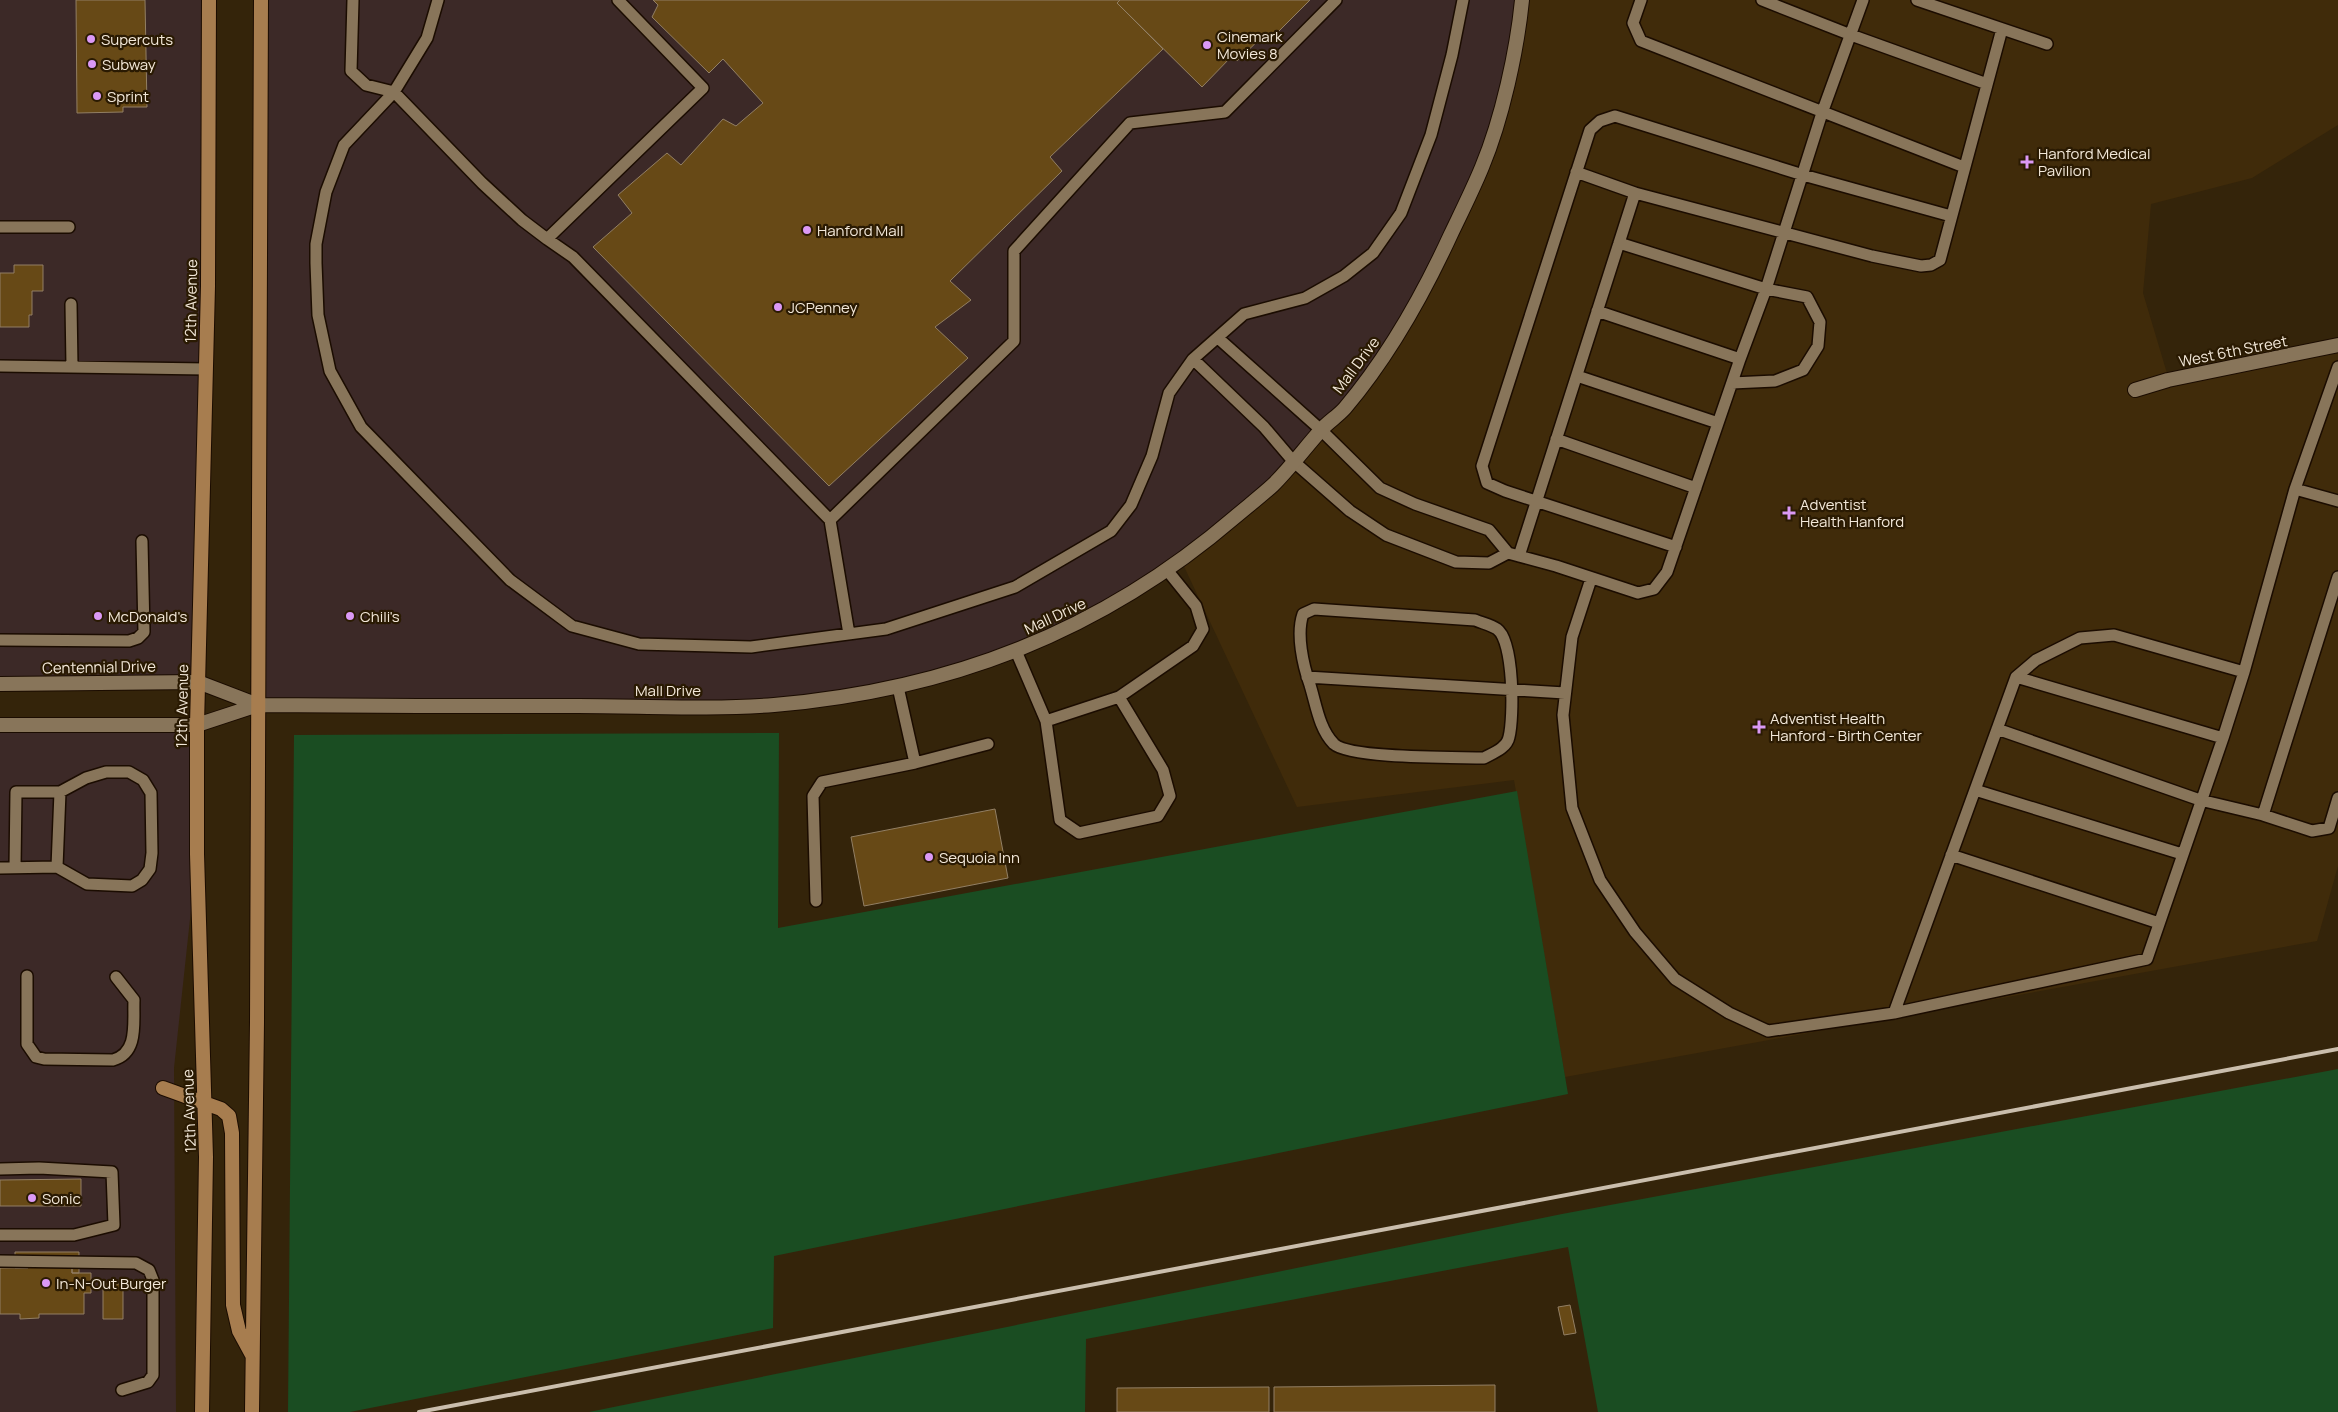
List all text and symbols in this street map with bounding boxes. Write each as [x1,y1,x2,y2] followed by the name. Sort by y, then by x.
[1217,26,1283,64] place label: Cinemark Movies 8
[101,29,173,50] place label: Supercuts
[85,33,97,45] marker: Supercuts
[1201,39,1213,51] marker: Cinemark Movies 8
[102,54,156,75] place label: Subway
[86,58,98,70] marker: Subway
[107,86,149,107] place label: Sprint
[91,90,103,102] marker: Sprint
[2038,143,2150,181] place label: Hanford Medical Pavilion
[2020,155,2034,169] marker: Hanford Medical Pavilion
[817,220,904,241] place label: Hanford Mall
[801,224,813,236] marker: Hanford Mall
[180,259,202,343] street label: 12th Avenue
[788,297,858,318] place label: JCPenney
[772,301,784,313] marker: JCPenney
[2177,330,2289,372] street label: West 6th Street
[1328,332,1384,398] street label: Mall Drive
[1800,494,1904,532] place label: Adventist Health Hanford
[1782,506,1796,520] marker: Adventist Health Hanford
[1021,592,1090,639] street label: Mall Drive
[108,606,187,627] place label: McDonald's
[360,606,400,627] place label: Chili's
[92,610,104,622] marker: McDonald's
[344,610,356,622] marker: Chili's
[42,656,156,678] street label: Centennial Drive
[171,664,193,748] street label: 12th Avenue
[635,680,701,701] street label: Mall Drive
[1770,708,1923,746] place label: Adventist Health Hanford - Birth Center
[1752,720,1766,734] marker: Adventist Health Hanford - Birth Center
[939,847,1020,868] place label: Sequoia Inn
[923,851,935,863] marker: Sequoia Inn
[177,1069,201,1153] street label: 12th Avenue
[42,1188,81,1209] place label: Sonic
[26,1192,38,1204] marker: Sonic
[56,1273,167,1294] place label: In-N-Out Burger
[40,1277,52,1289] marker: In-N-Out Burger

